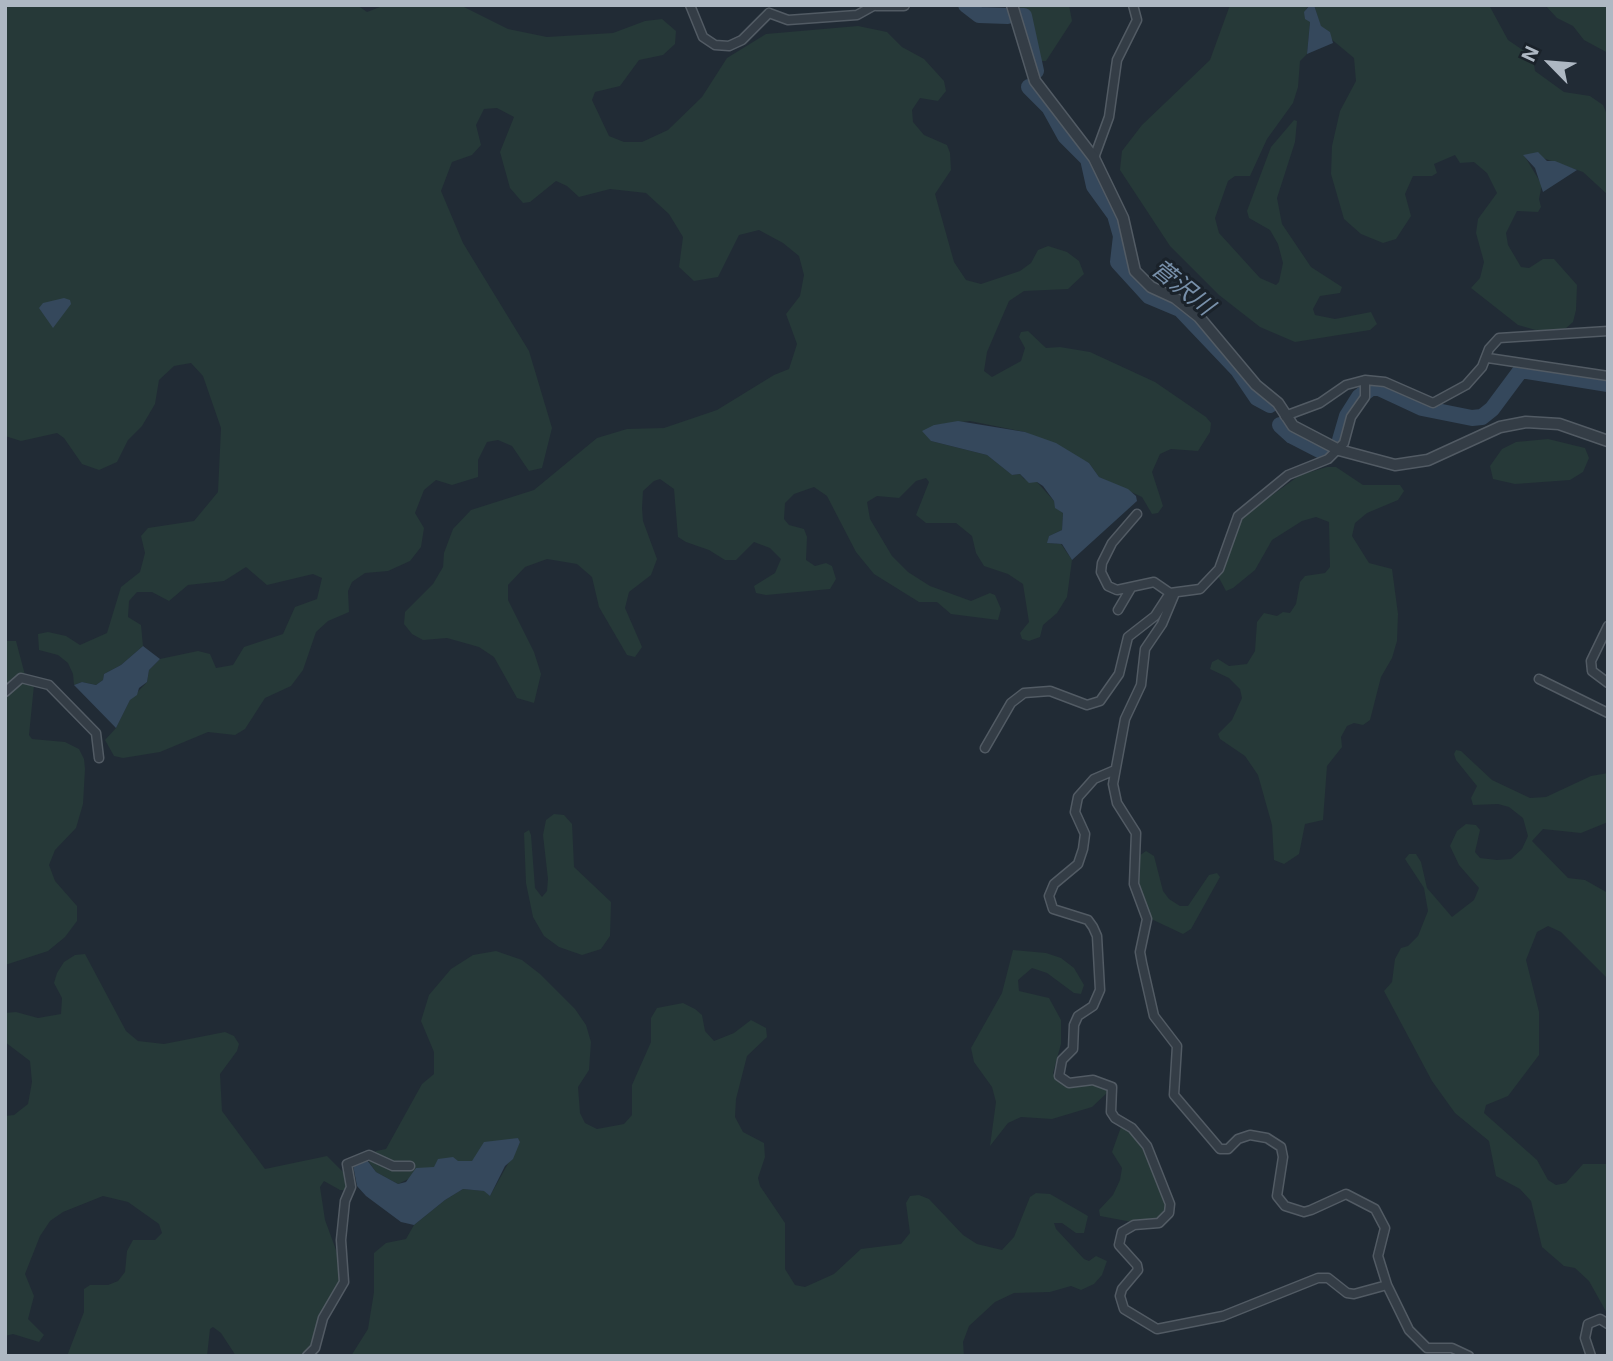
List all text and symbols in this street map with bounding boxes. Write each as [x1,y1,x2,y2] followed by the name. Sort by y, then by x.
[1515,28,1585,98] north arrow
[1517,42,1544,65] text: N
[1145,254,1219,322] water label: 菅沢川

